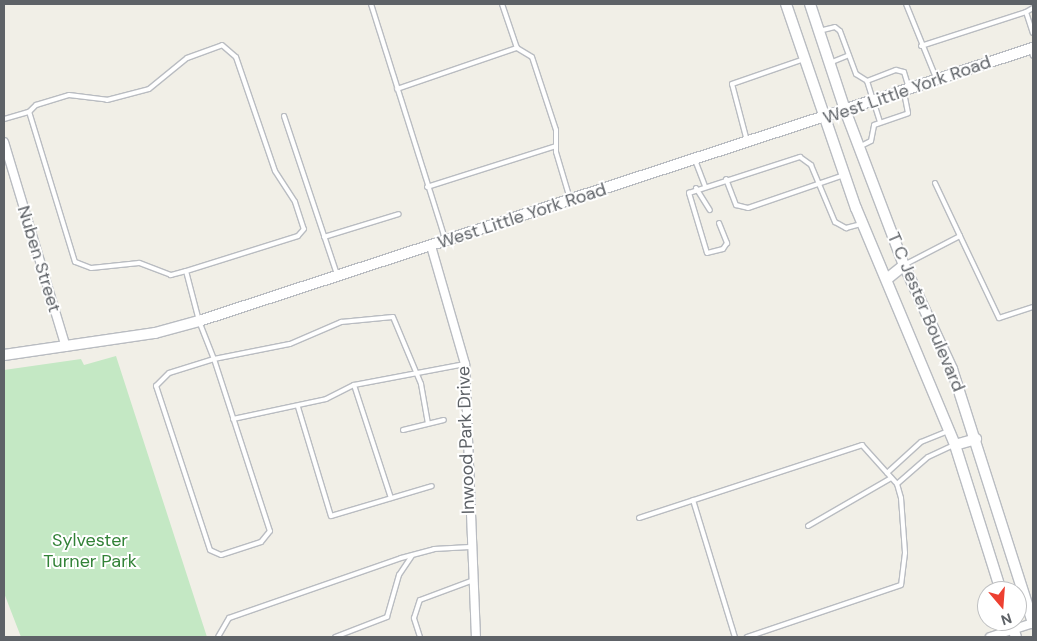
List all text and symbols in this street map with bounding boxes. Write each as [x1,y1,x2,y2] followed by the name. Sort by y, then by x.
[820,51,994,129] street label: West Little York Road
[435,179,609,253] street label: West Little York Road
[13,203,65,315] street label: Nuben Street
[883,229,969,395] street label: T C Jester Boulevard
[453,366,479,514] street label: Inwood Park Drive
[43,530,137,572] park label: Sylvester Turner Park
[977,581,1027,631] north arrow
[999,609,1014,629] text: N

